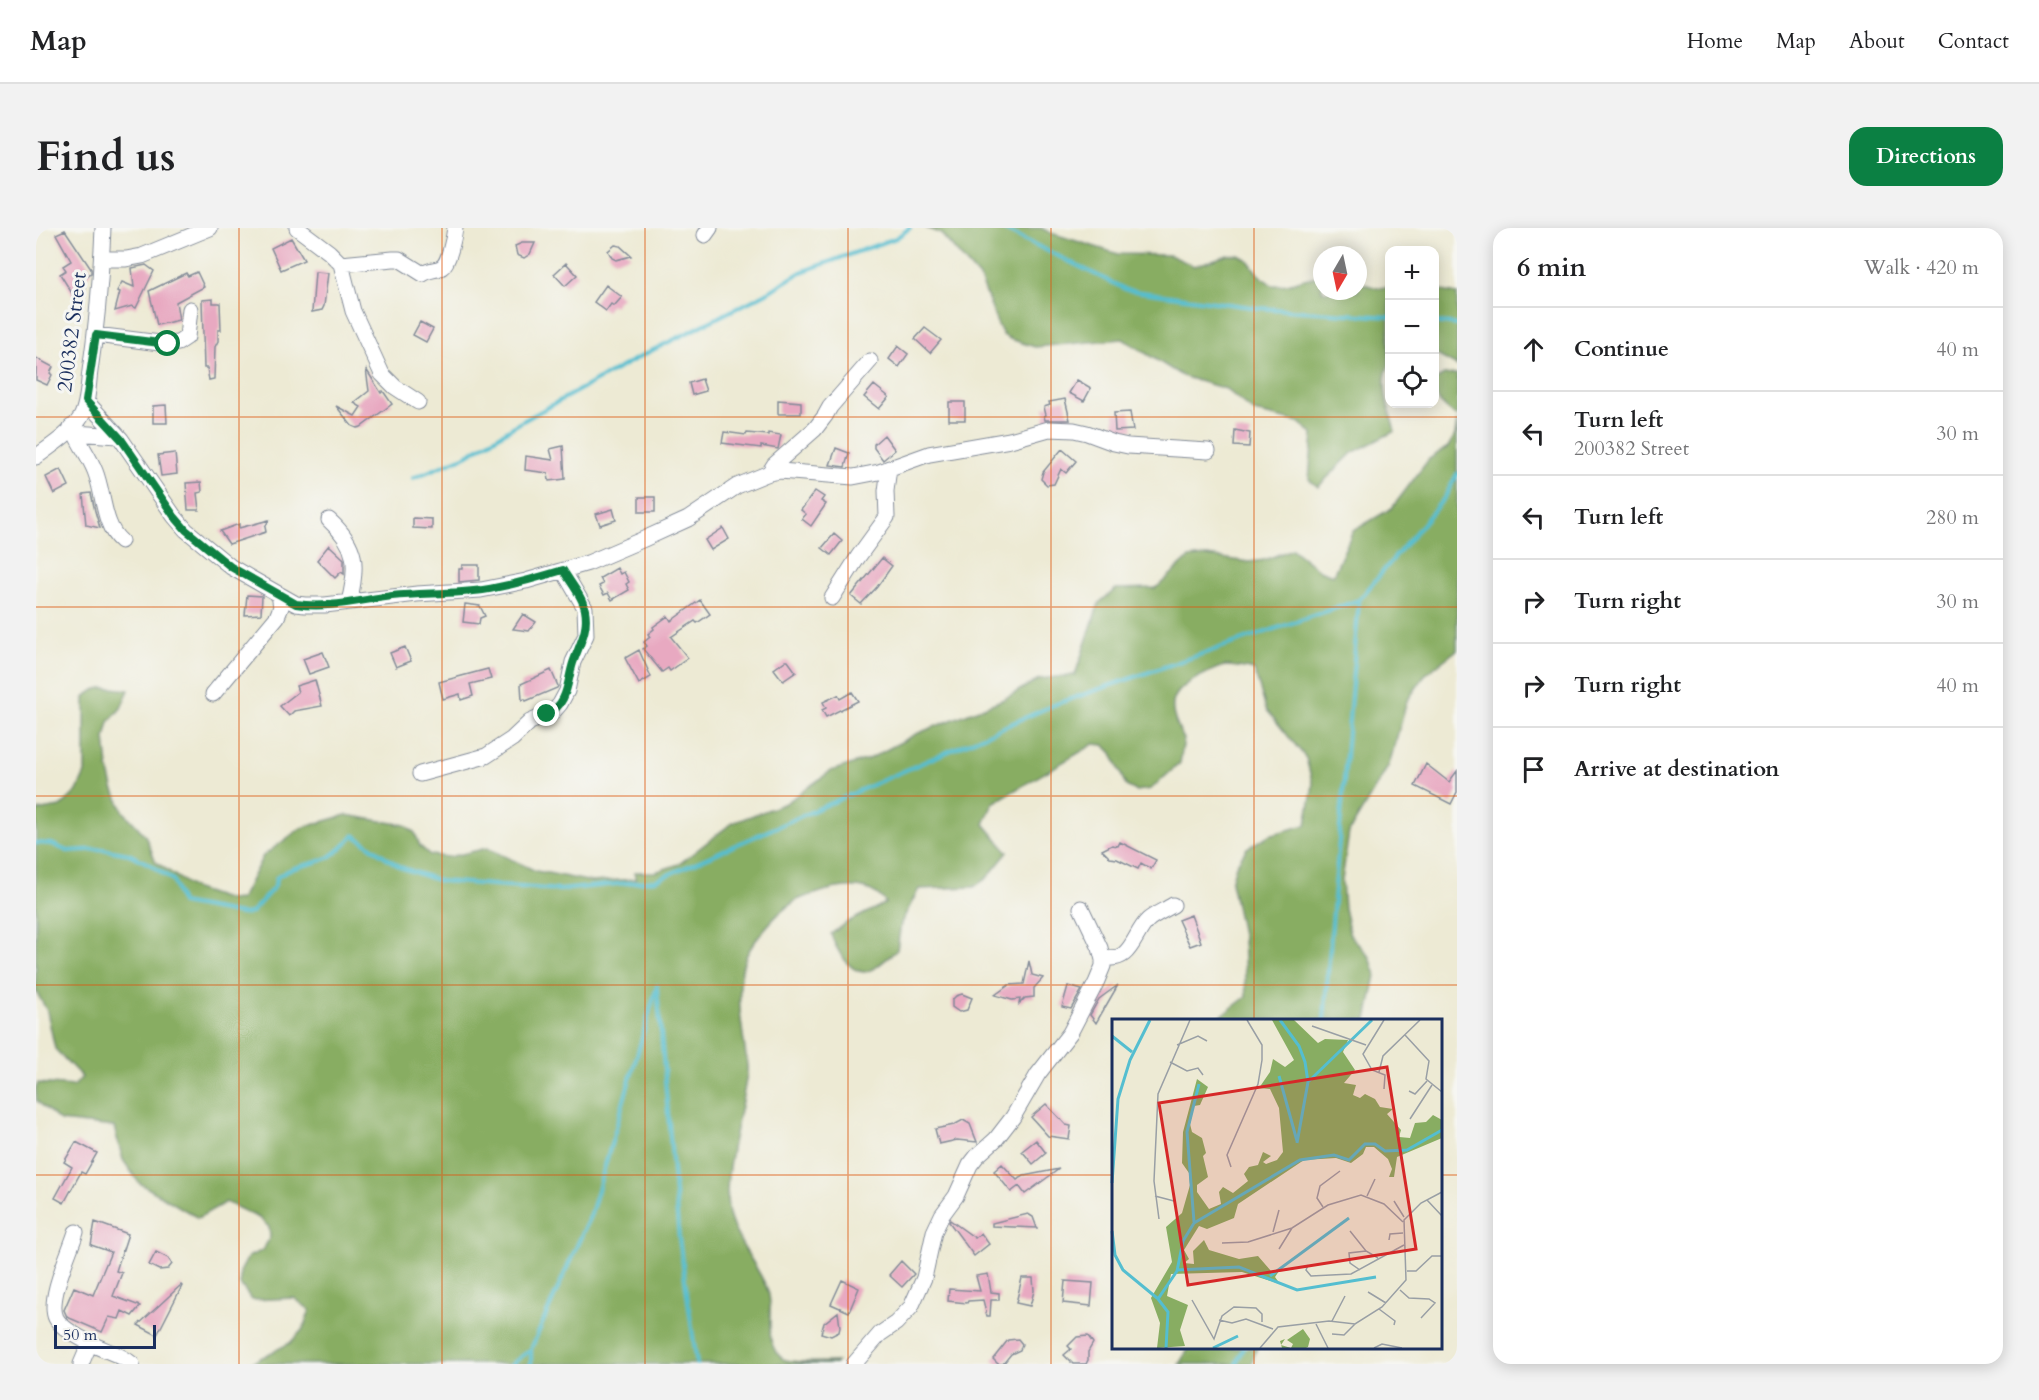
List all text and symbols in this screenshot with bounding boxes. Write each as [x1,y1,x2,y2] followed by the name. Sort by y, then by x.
[30,22,87,60] text: Map
[1687,27,1743,56] text: Home
[1776,27,1816,56] text: Map
[1849,27,1905,56] text: About
[1938,27,2009,56] text: Contact
[1849,127,2003,186] button: Directions
[36,128,176,185] text: Find us
[1313,246,1367,300] north arrow
[1385,246,1439,408] map controls
[1385,246,1439,300] button: +
[1517,250,1586,285] text: 6 min
[1864,254,1979,281] text: Walk · 420 m
[50,270,94,394] street label: 200382 Street
[1385,300,1439,354] button: −
[154,330,180,356] route start
[1517,333,1550,366] icon: ahead
[1574,334,1669,364] text: Continue
[1936,336,1979,363] text: 40 m
[1385,354,1439,408] button: locate
[1574,405,1663,435] text: Turn left
[1517,417,1550,450] icon: left
[1936,420,1979,447] text: 30 m
[1574,435,1689,462] text: 200382 Street
[1517,501,1550,534] icon: left
[1574,502,1663,532] text: Turn left
[1926,504,1979,531] text: 280 m
[1517,585,1550,618] icon: right
[1574,586,1681,616] text: Turn right
[1936,588,1979,615] text: 30 m
[1517,669,1550,702] icon: right
[1574,670,1681,700] text: Turn right
[1936,672,1979,699] text: 40 m
[533,700,559,726] route end
[1517,753,1550,786] icon: arrive
[1574,754,1779,784] text: Arrive at destination
[1112,1019,1442,1349] inset map
[54,1322,156,1350] scale bar
[63,1324,97,1346] text: 50 m

